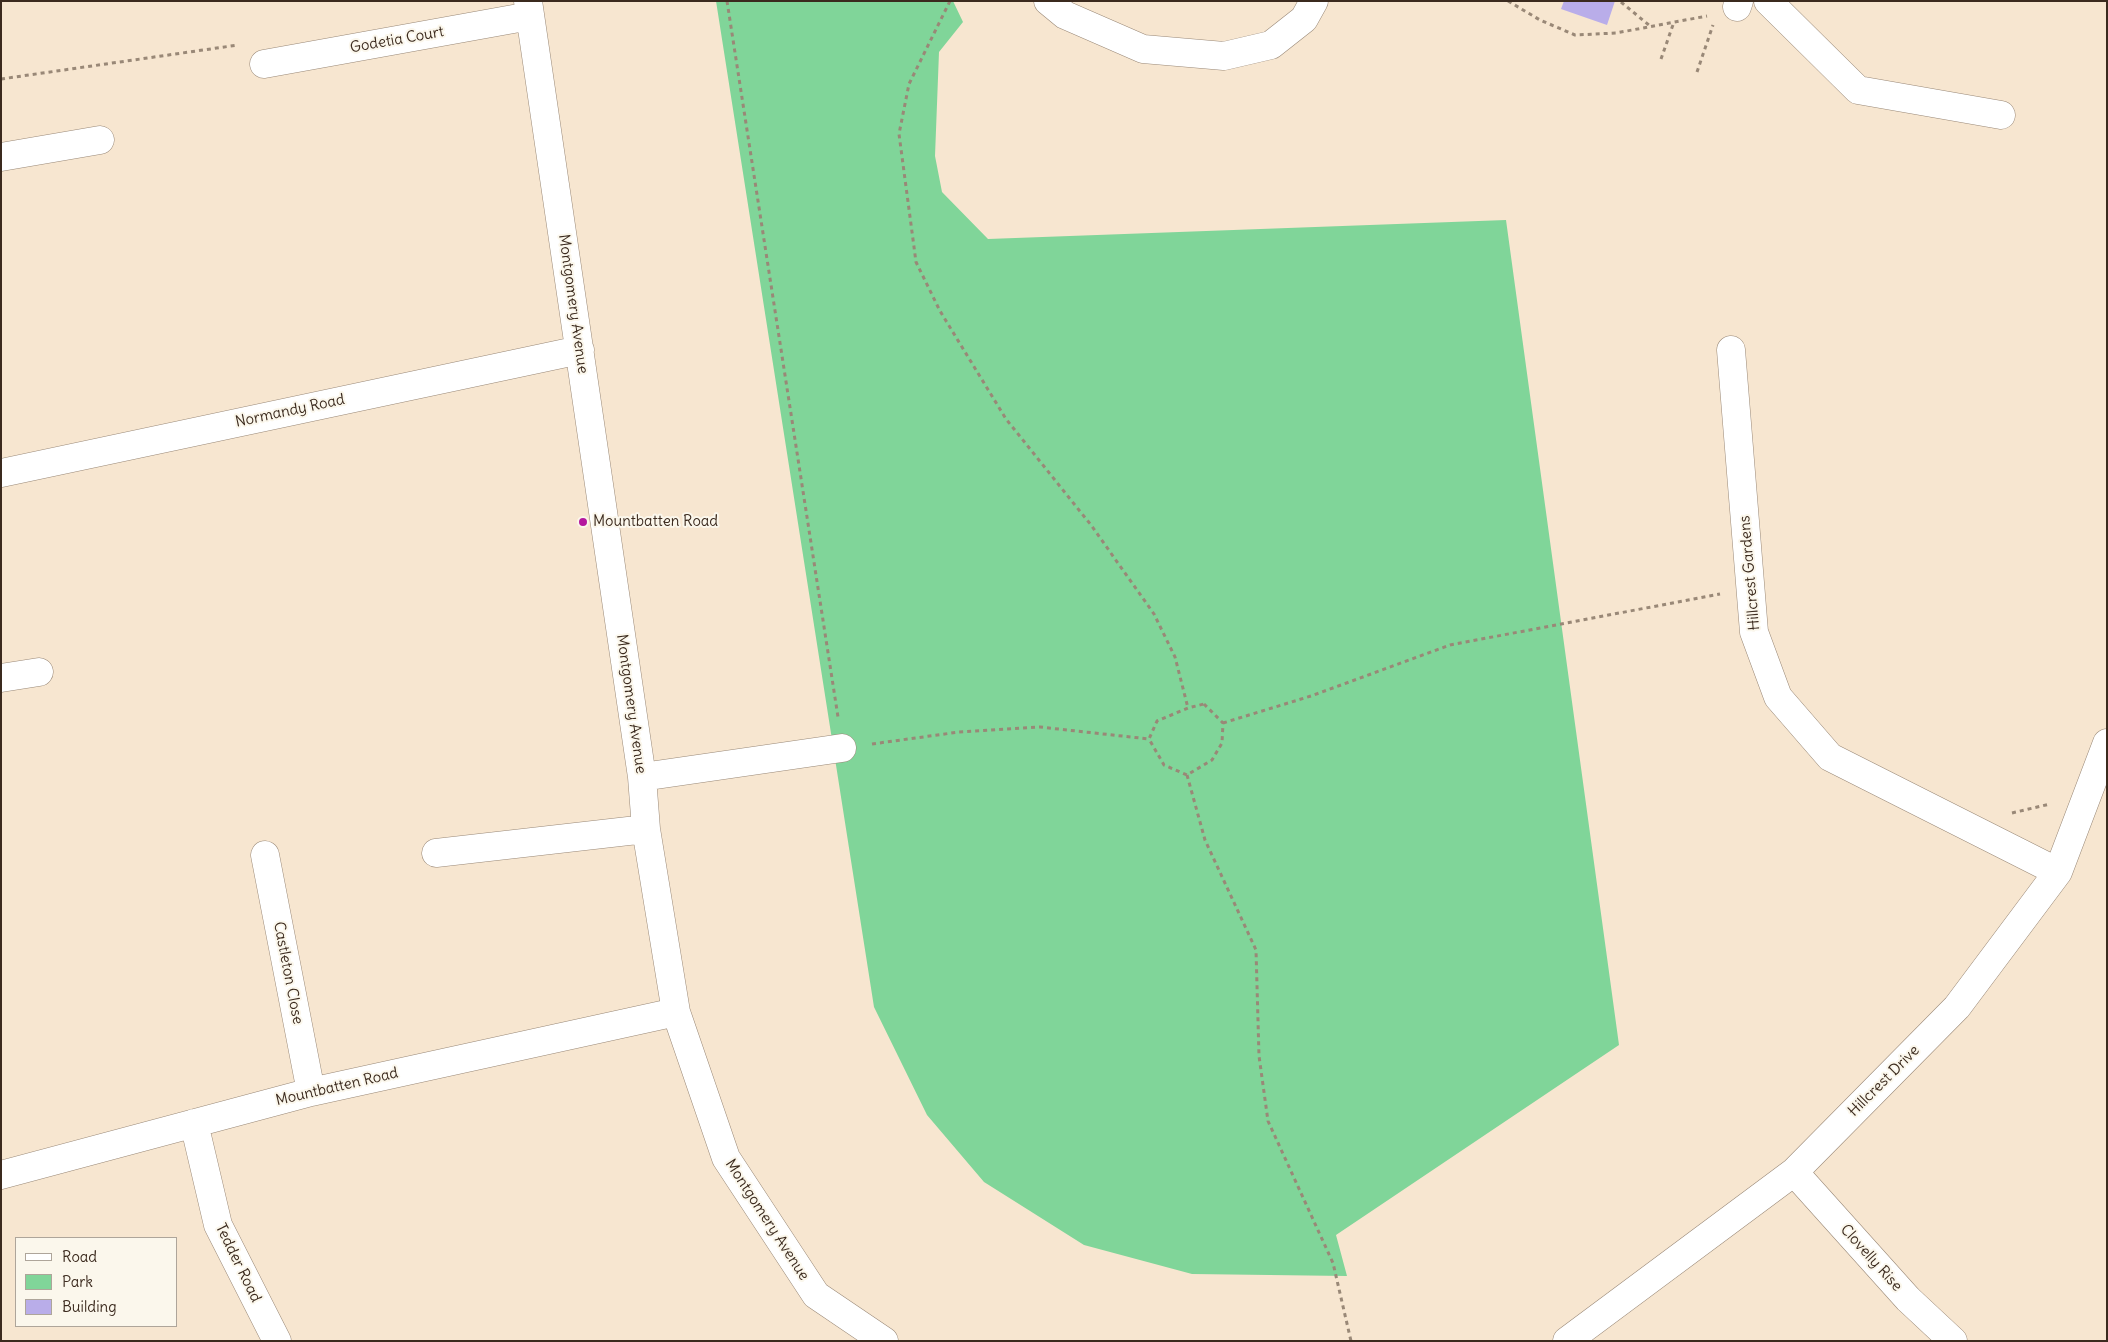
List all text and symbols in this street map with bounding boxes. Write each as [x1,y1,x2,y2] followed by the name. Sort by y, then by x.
[349,23,445,57] street label: Godetia Court
[554,233,592,375] street label: Montgomery Avenue
[234,391,346,431] street label: Normandy Road
[593,513,718,531] place label: Mountbatten Road
[1736,515,1764,631] street label: Hillcrest Gardens
[577,516,589,528] marker: Mountbatten Road
[612,633,650,775] street label: Montgomery Avenue
[269,920,307,1026] street label: Castleton Close
[1845,1042,1923,1120] street label: Hillcrest Drive
[274,1064,400,1110] street label: Mountbatten Road
[721,1156,813,1284] street label: Montgomery Avenue
[211,1221,265,1305] street label: Tedder Road
[1836,1221,1906,1295] street label: Clovelly Rise
[15,1237,178,1327] legend
[62,1247,97,1266] text: Road
[62,1272,93,1291] text: Park
[62,1297,117,1316] text: Building

